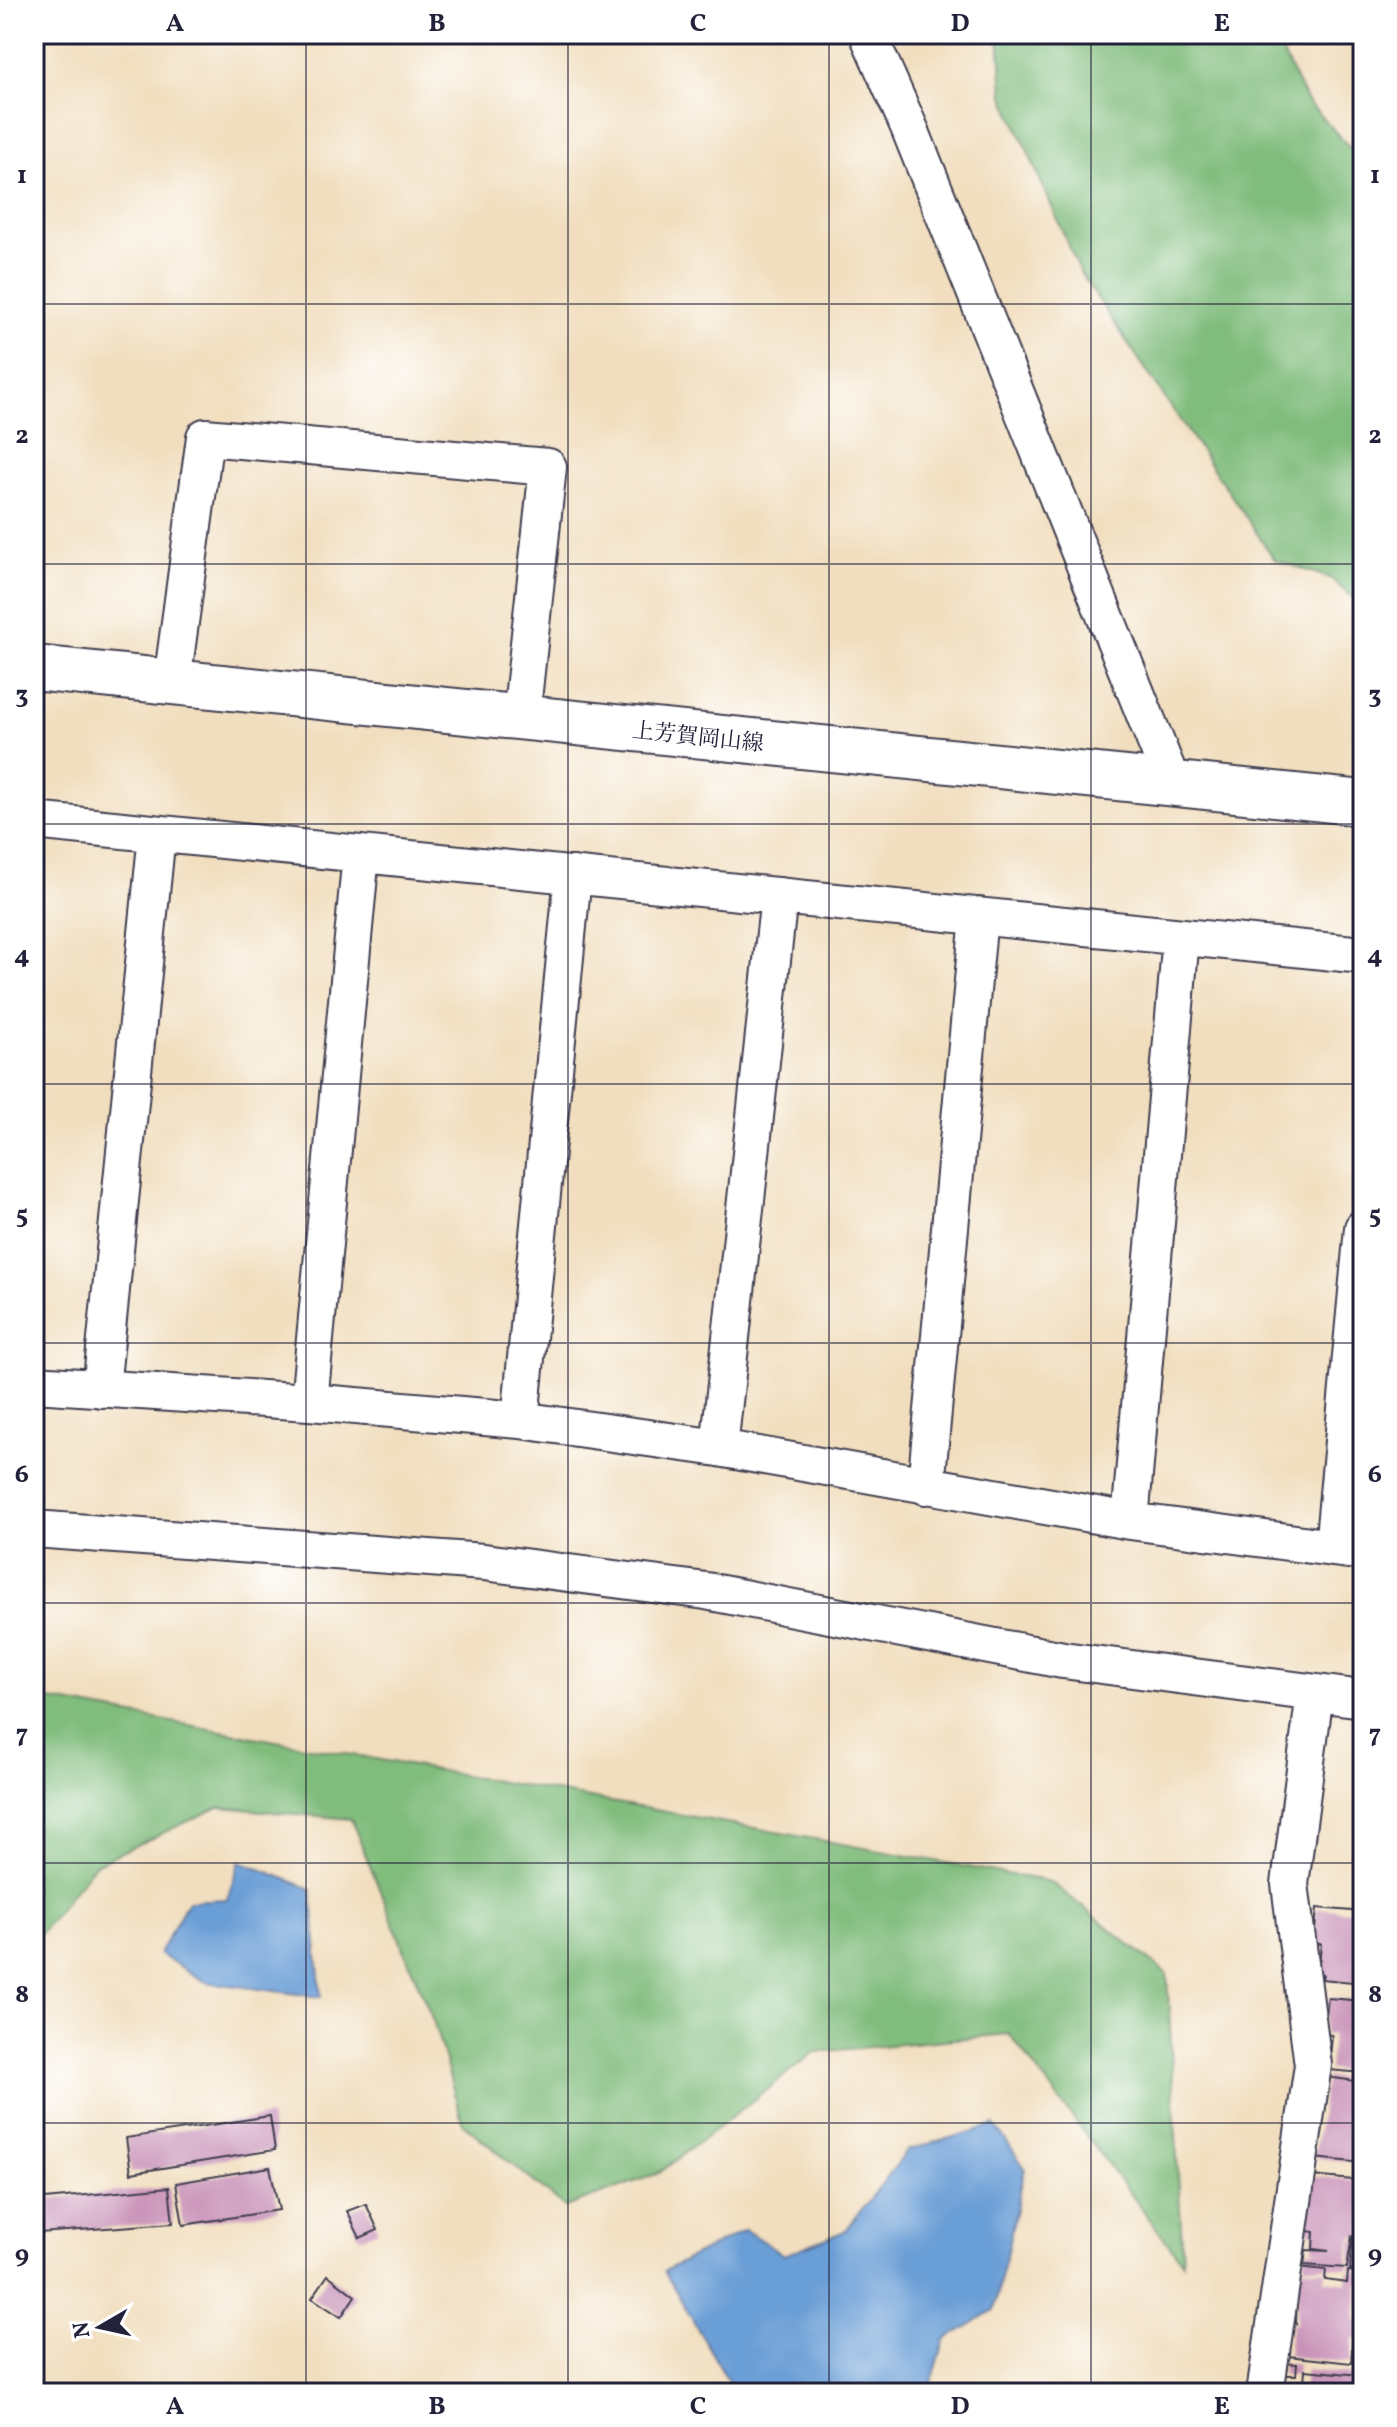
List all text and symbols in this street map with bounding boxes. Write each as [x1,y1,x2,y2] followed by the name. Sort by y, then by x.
[166,6,185,42] text: A
[428,6,446,42] text: B
[690,6,706,42] text: C
[950,6,970,42] text: D
[1214,6,1230,42] text: E
[17,158,27,194] text: 1
[1370,158,1380,194] text: 1
[15,418,29,454] text: 2
[1368,418,1382,454] text: 2
[15,678,29,714] text: 3
[1368,678,1382,714] text: 3
[630,716,765,761] street label: 上芳賀岡山線
[14,938,30,974] text: 4
[1367,938,1383,974] text: 4
[16,1198,28,1234] text: 5
[1369,1198,1381,1234] text: 5
[15,1457,29,1493] text: 6
[1368,1457,1382,1493] text: 6
[16,1717,28,1753] text: 7
[1369,1717,1381,1753] text: 7
[15,1977,29,2013] text: 8
[1368,1977,1382,2013] text: 8
[15,2237,29,2273] text: 9
[1368,2237,1382,2273] text: 9
[60,2287,140,2367] north arrow
[66,2319,99,2340] text: N
[166,2389,185,2425] text: A
[428,2389,446,2425] text: B
[690,2389,706,2425] text: C
[950,2389,970,2425] text: D
[1214,2389,1230,2425] text: E

